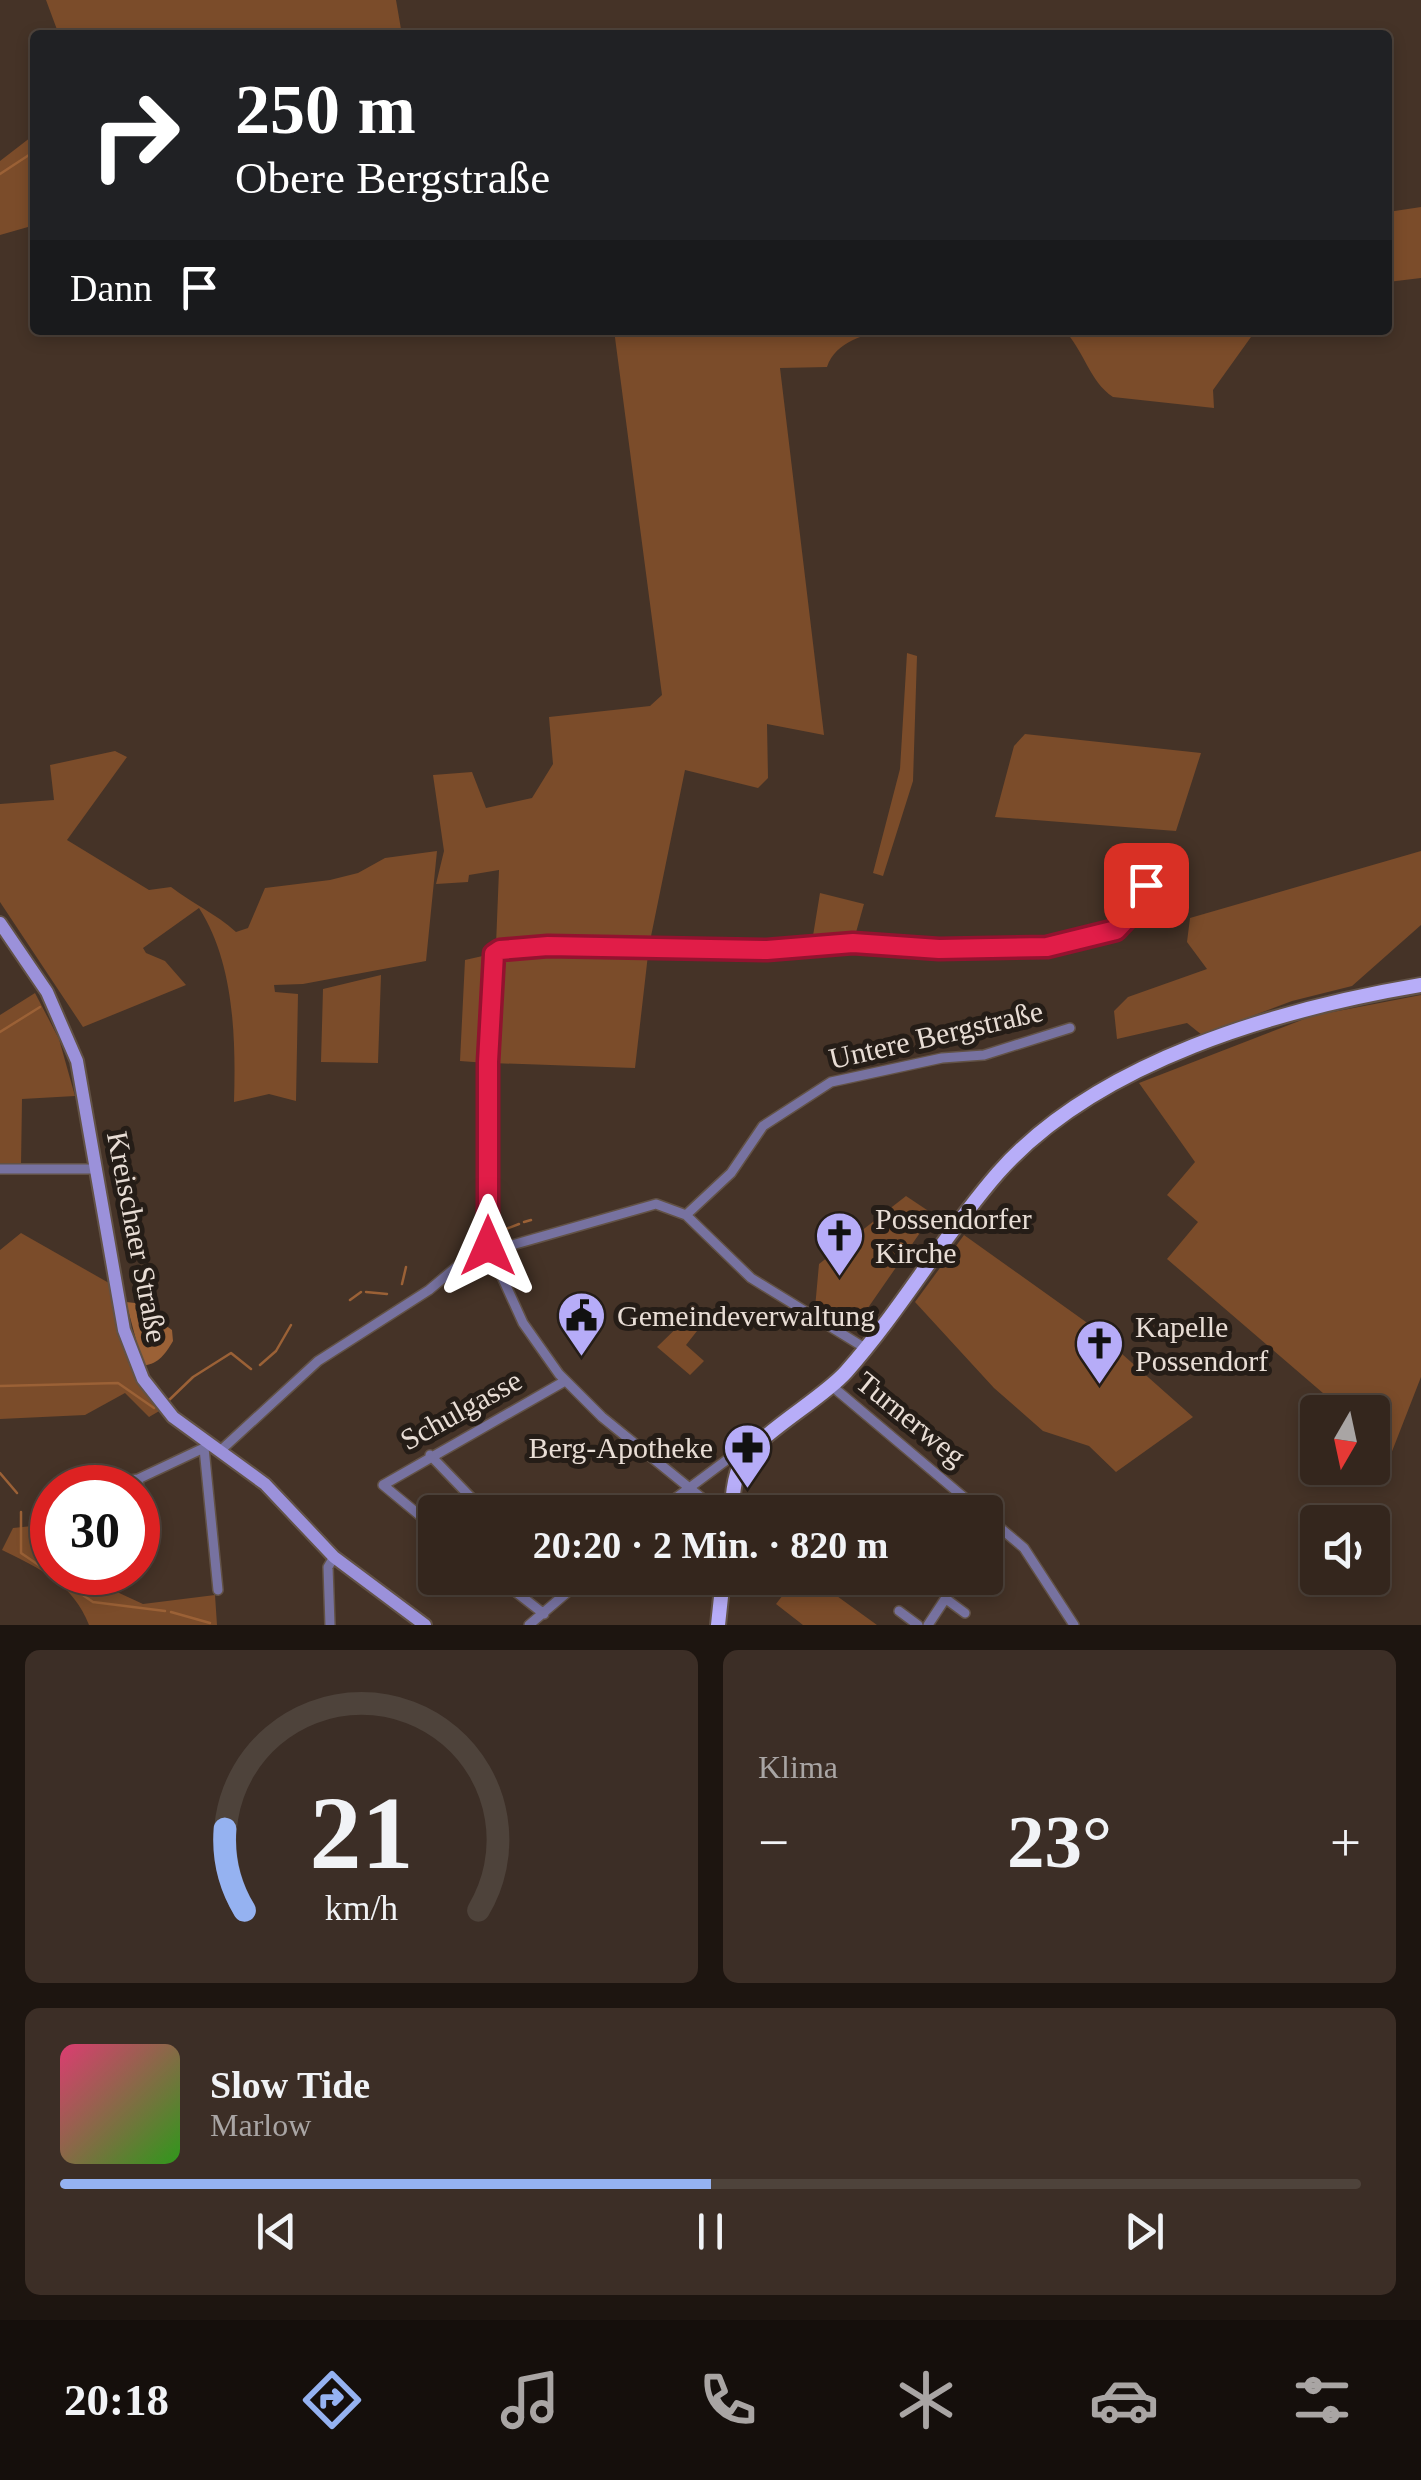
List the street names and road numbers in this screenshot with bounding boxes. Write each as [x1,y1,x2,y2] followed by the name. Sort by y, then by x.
[826,994,1046,1075] street label: Untere Bergstraße
[101,1129,174,1345] street label: Kreischaer Straße
[394,1363,527,1456] street label: Schulgasse
[850,1365,972,1473] street label: Turnerweg

